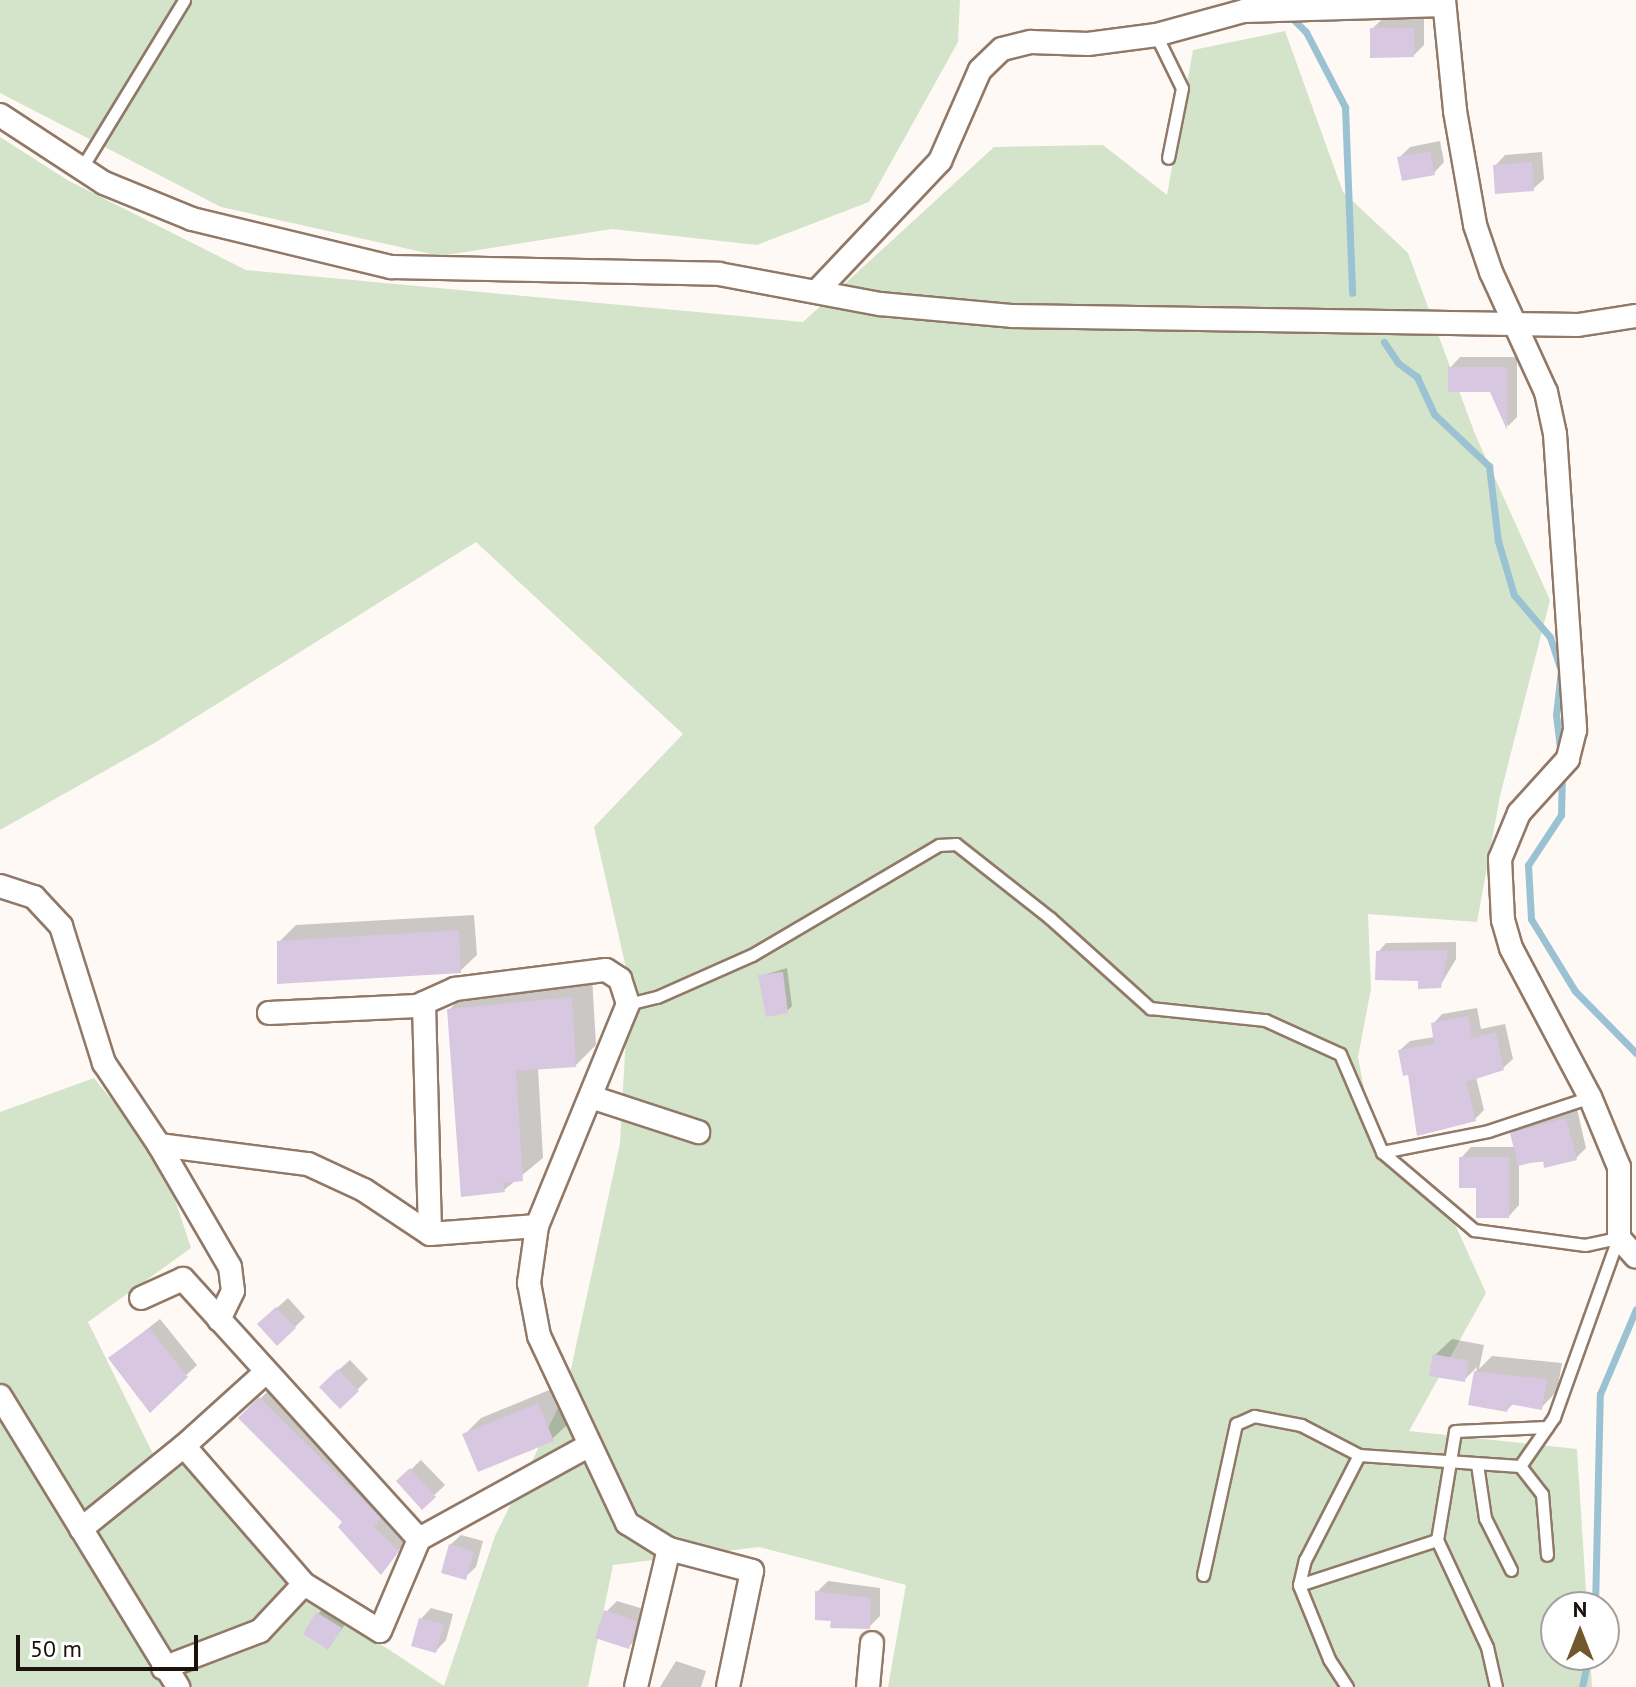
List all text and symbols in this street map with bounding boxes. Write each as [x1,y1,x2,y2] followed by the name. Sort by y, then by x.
[1540,1591,1620,1671] north arrow
[1573,1595,1587,1623] text: N
[20,1619,202,1669] scale bar
[30,1633,82,1664] text: 50 m

